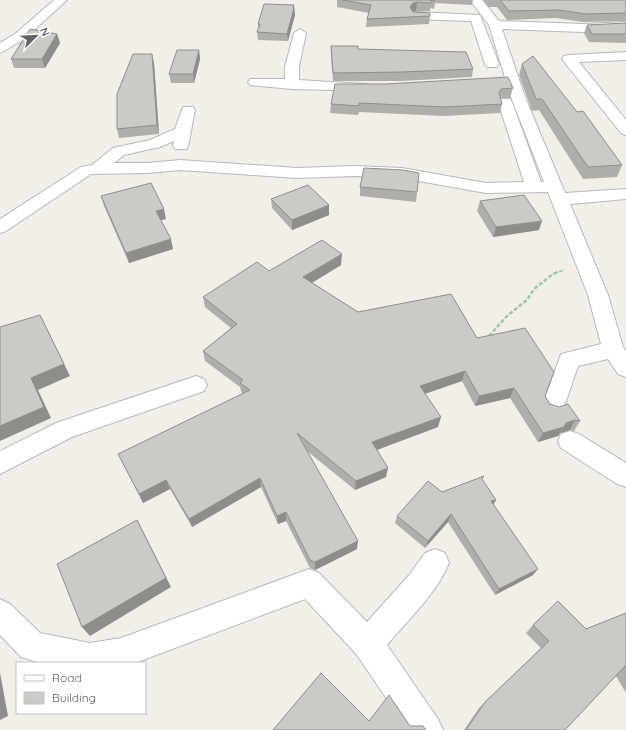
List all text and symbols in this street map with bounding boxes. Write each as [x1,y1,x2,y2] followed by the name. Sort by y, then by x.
[16,16,56,56] north arrow
[37,25,53,38] text: N
[16,662,146,714] legend
[52,670,82,685] text: Road
[52,690,96,705] text: Building

